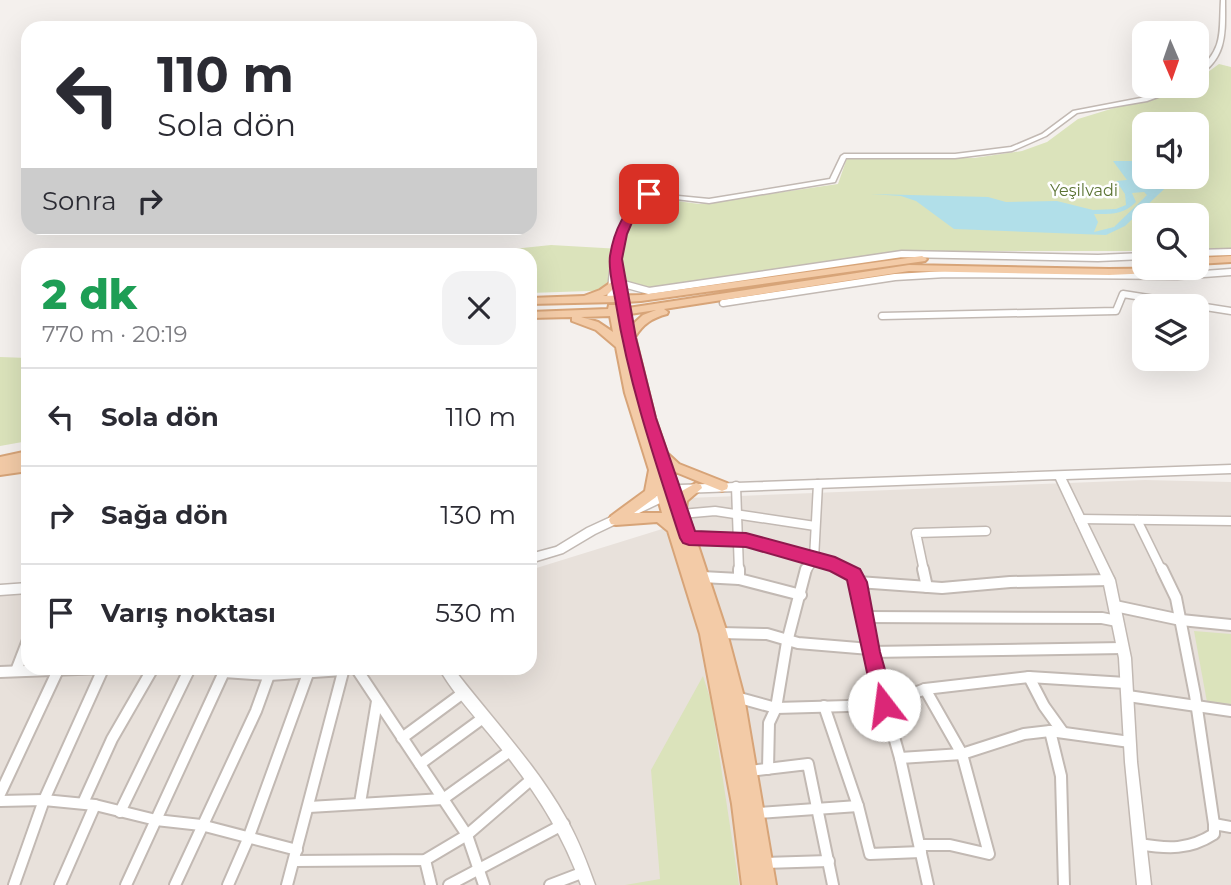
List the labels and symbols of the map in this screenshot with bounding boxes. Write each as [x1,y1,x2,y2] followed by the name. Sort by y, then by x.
[1132,21,1209,98] north arrow
[619,164,679,224] pin
[1050,181,1118,200] park label: Yeşilvadi
[847,668,921,742] position arrow

